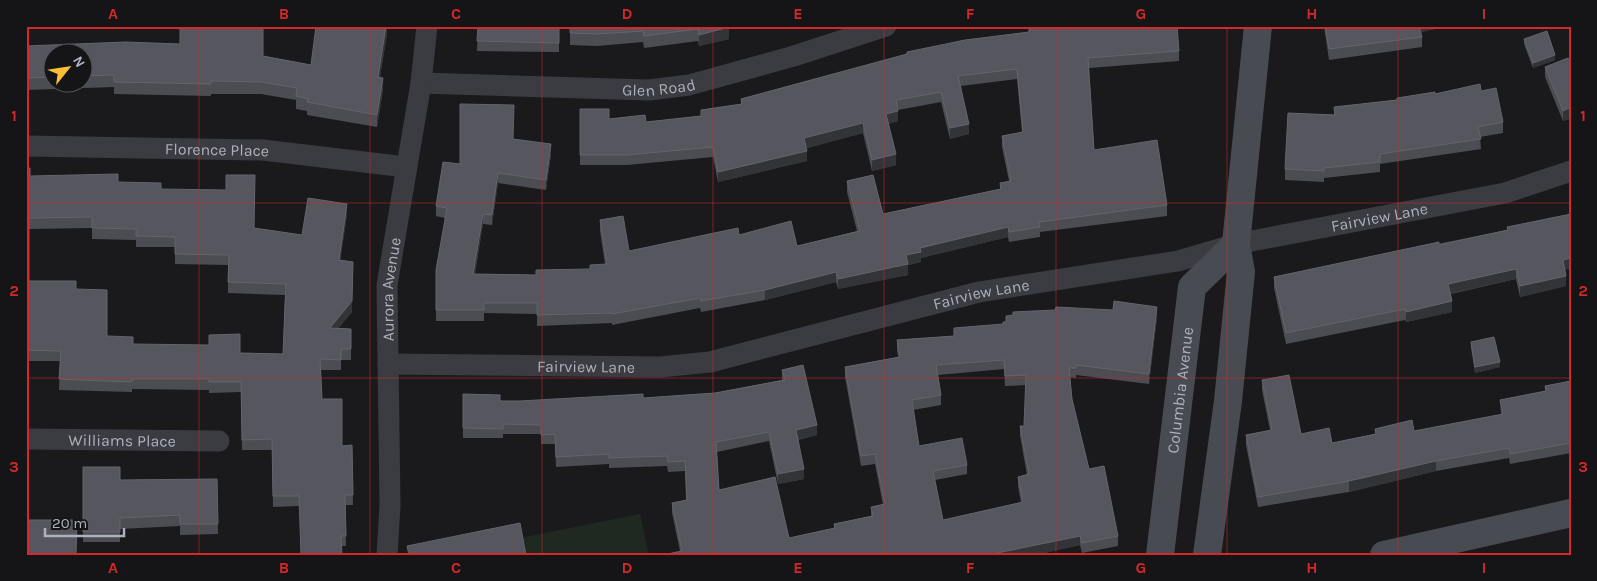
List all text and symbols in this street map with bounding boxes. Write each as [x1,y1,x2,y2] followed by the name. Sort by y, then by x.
[108,4,118,23] text: A
[279,4,289,23] text: B
[451,4,461,23] text: C
[622,4,633,23] text: D
[793,4,803,23] text: E
[966,4,975,23] text: F
[1136,4,1146,23] text: G
[1306,4,1318,23] text: H
[1482,4,1486,23] text: I
[42,42,92,92] north arrow
[69,53,89,70] text: N
[622,75,698,100] street label: Glen Road
[11,106,17,125] text: 1
[1580,106,1586,125] text: 1
[165,139,270,161] street label: Florence Place
[1330,199,1429,236] street label: Fairview Lane
[378,236,405,342] street label: Aurora Avenue
[931,275,1031,314] street label: Fairview Lane
[9,281,19,300] text: 2
[1578,281,1588,300] text: 2
[1163,326,1197,455] street label: Columbia Avenue
[537,357,635,377] street label: Fairview Lane
[68,430,176,451] street label: Williams Place
[9,457,19,476] text: 3
[1578,457,1588,476] text: 3
[45,506,124,538] scale bar
[52,514,87,532] text: 20 m
[108,558,118,577] text: A
[279,558,289,577] text: B
[451,558,461,577] text: C
[622,558,633,577] text: D
[793,558,803,577] text: E
[966,558,975,577] text: F
[1136,558,1146,577] text: G
[1306,558,1318,577] text: H
[1482,558,1486,577] text: I

